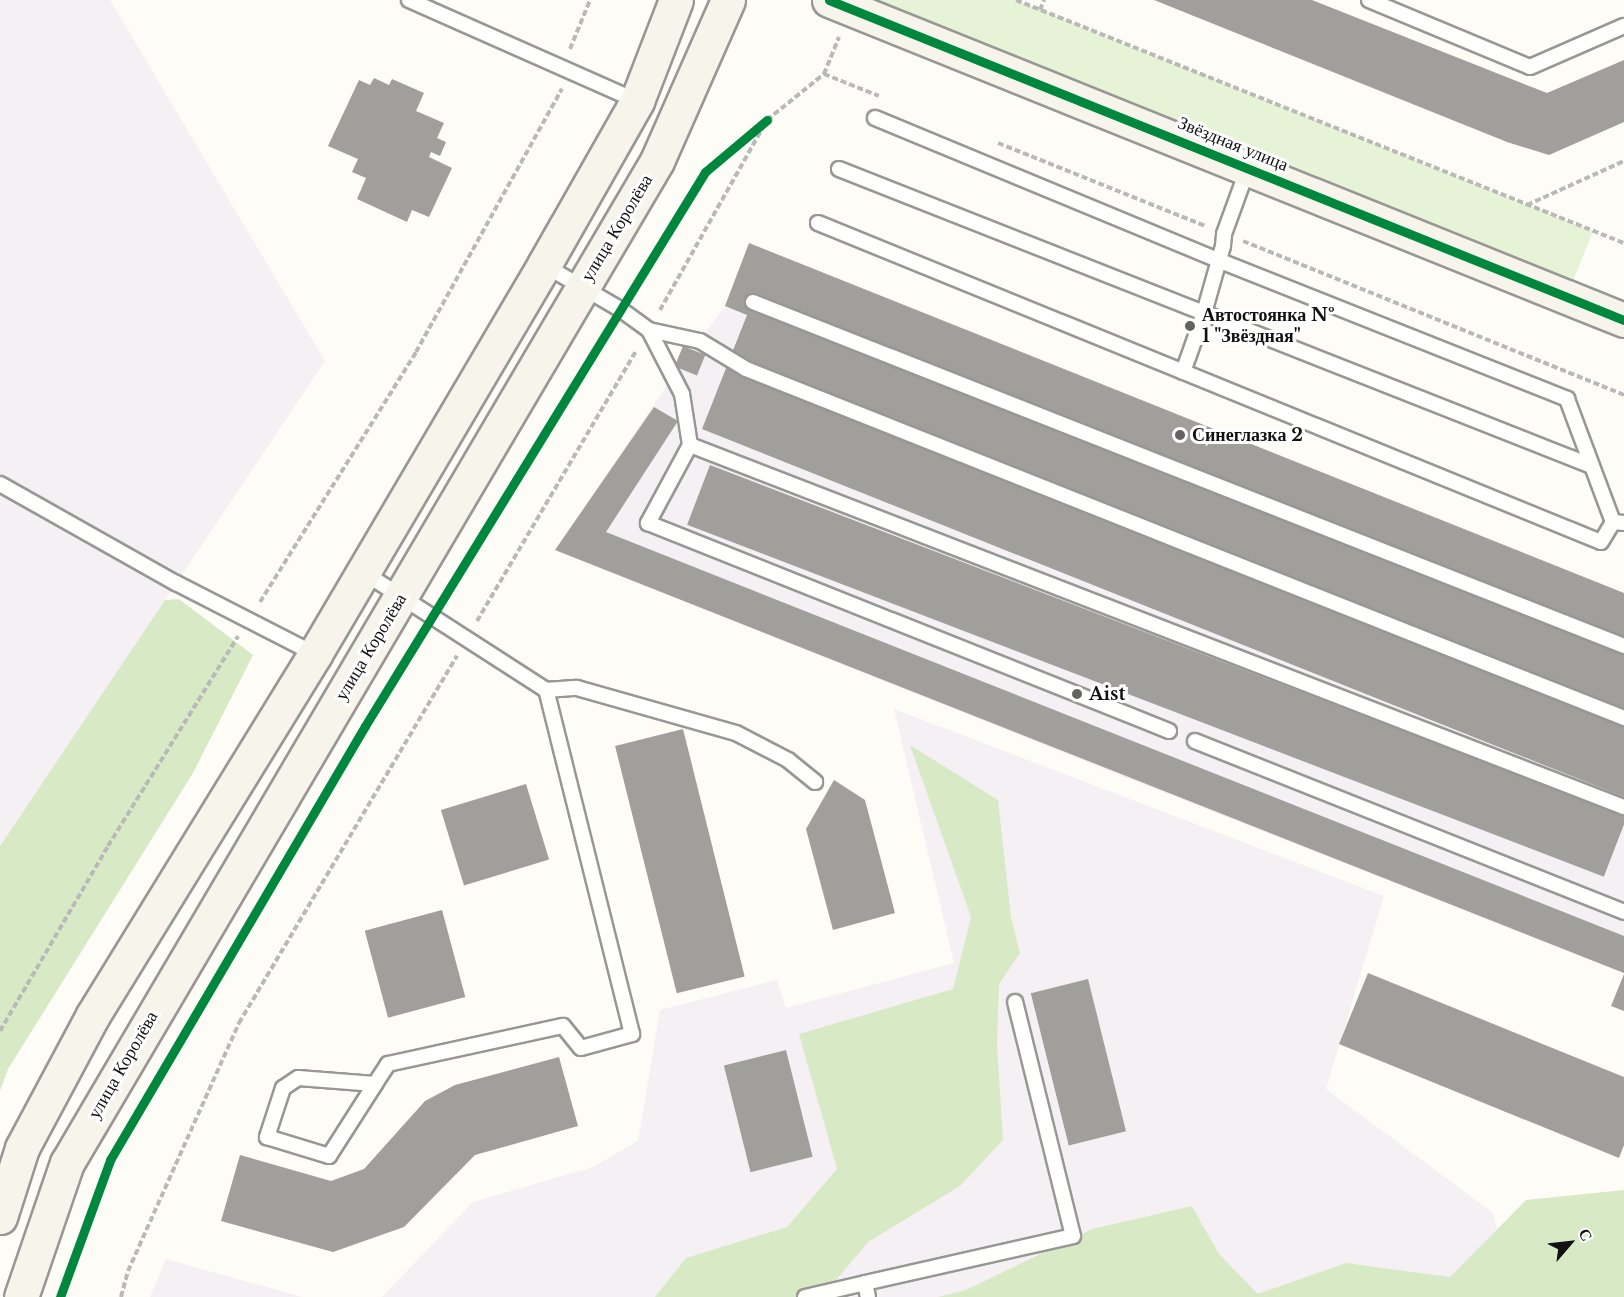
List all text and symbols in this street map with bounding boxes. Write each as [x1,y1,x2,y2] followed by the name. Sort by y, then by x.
[1175,112,1291,176] street label: Звёздная улица
[577,171,657,285] street label: улица Королёва
[1202,305,1335,348] place label: Автостоянка № 1 "Звёздная"
[1183,319,1197,333] marker: Автостоянка № 1 "Звёздная"
[1192,424,1303,446] place label: Синеглазка 2
[1173,428,1187,442] marker: Синеглазка 2
[331,590,411,704] street label: улица Королёва
[1089,683,1125,705] place label: Aist
[1070,687,1084,701] marker: Aist
[83,1007,163,1123] street label: улица Королёва
[1540,1213,1600,1273] north arrow
[1574,1225,1597,1244] text: С

